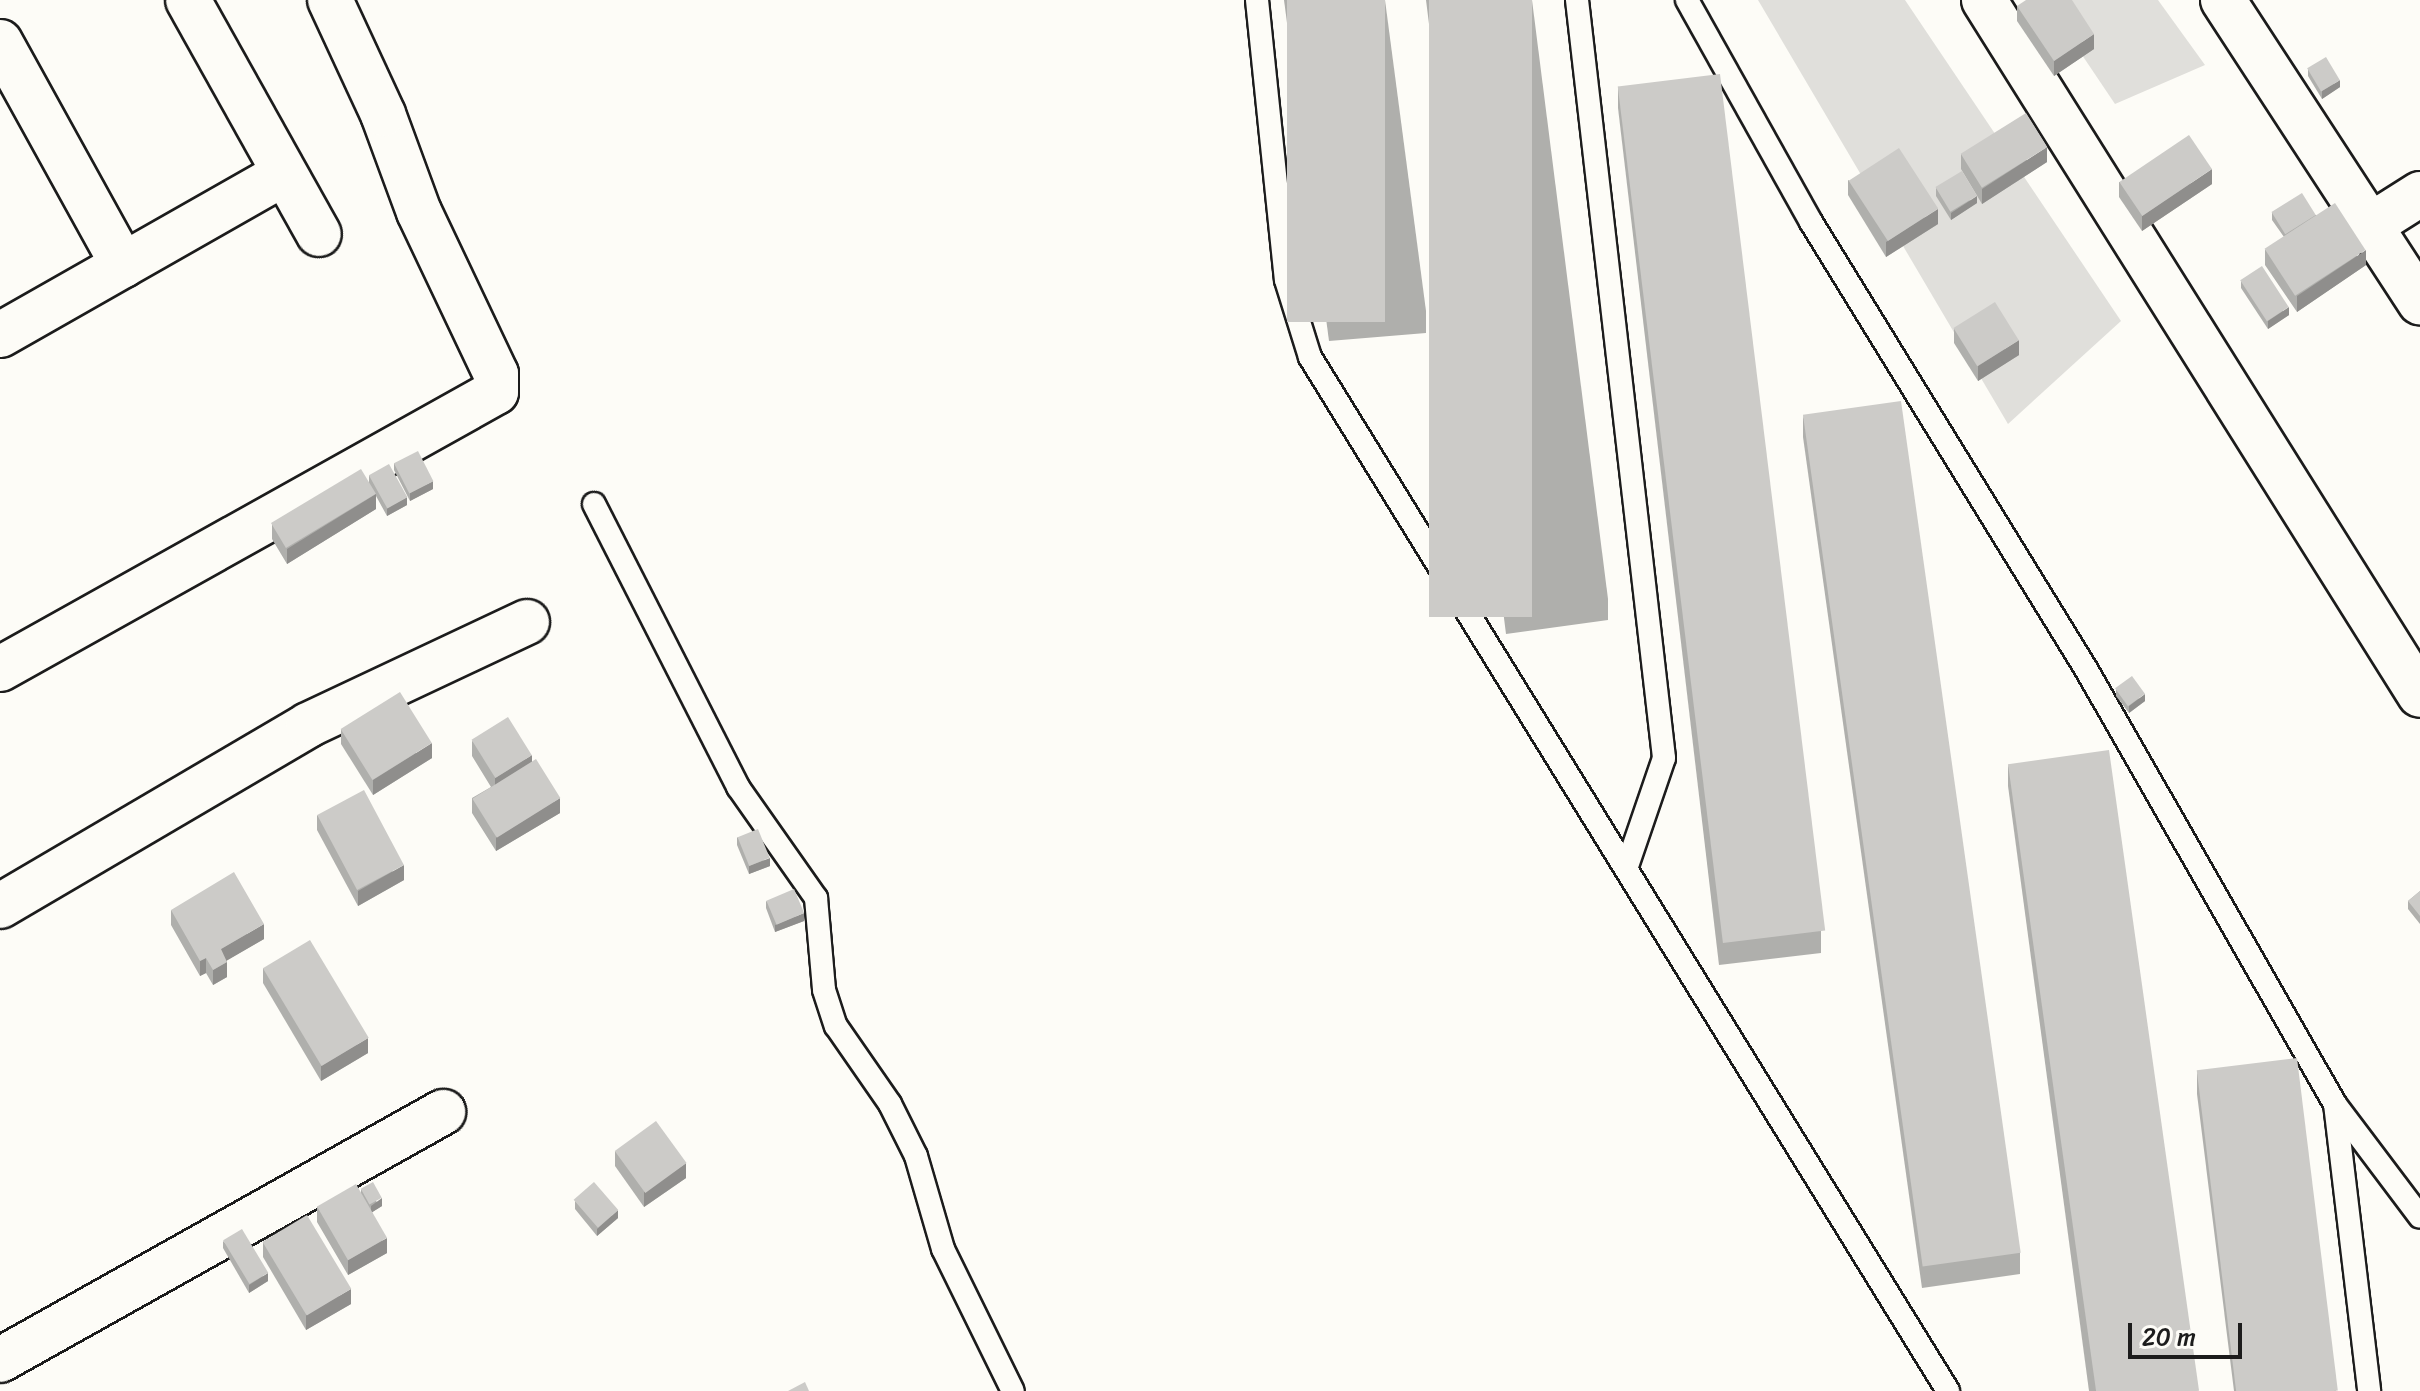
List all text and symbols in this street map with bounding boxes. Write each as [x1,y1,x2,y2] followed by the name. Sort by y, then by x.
[2132,1307,2246,1357] scale bar
[2142,1316,2196,1358] text: 20 m

